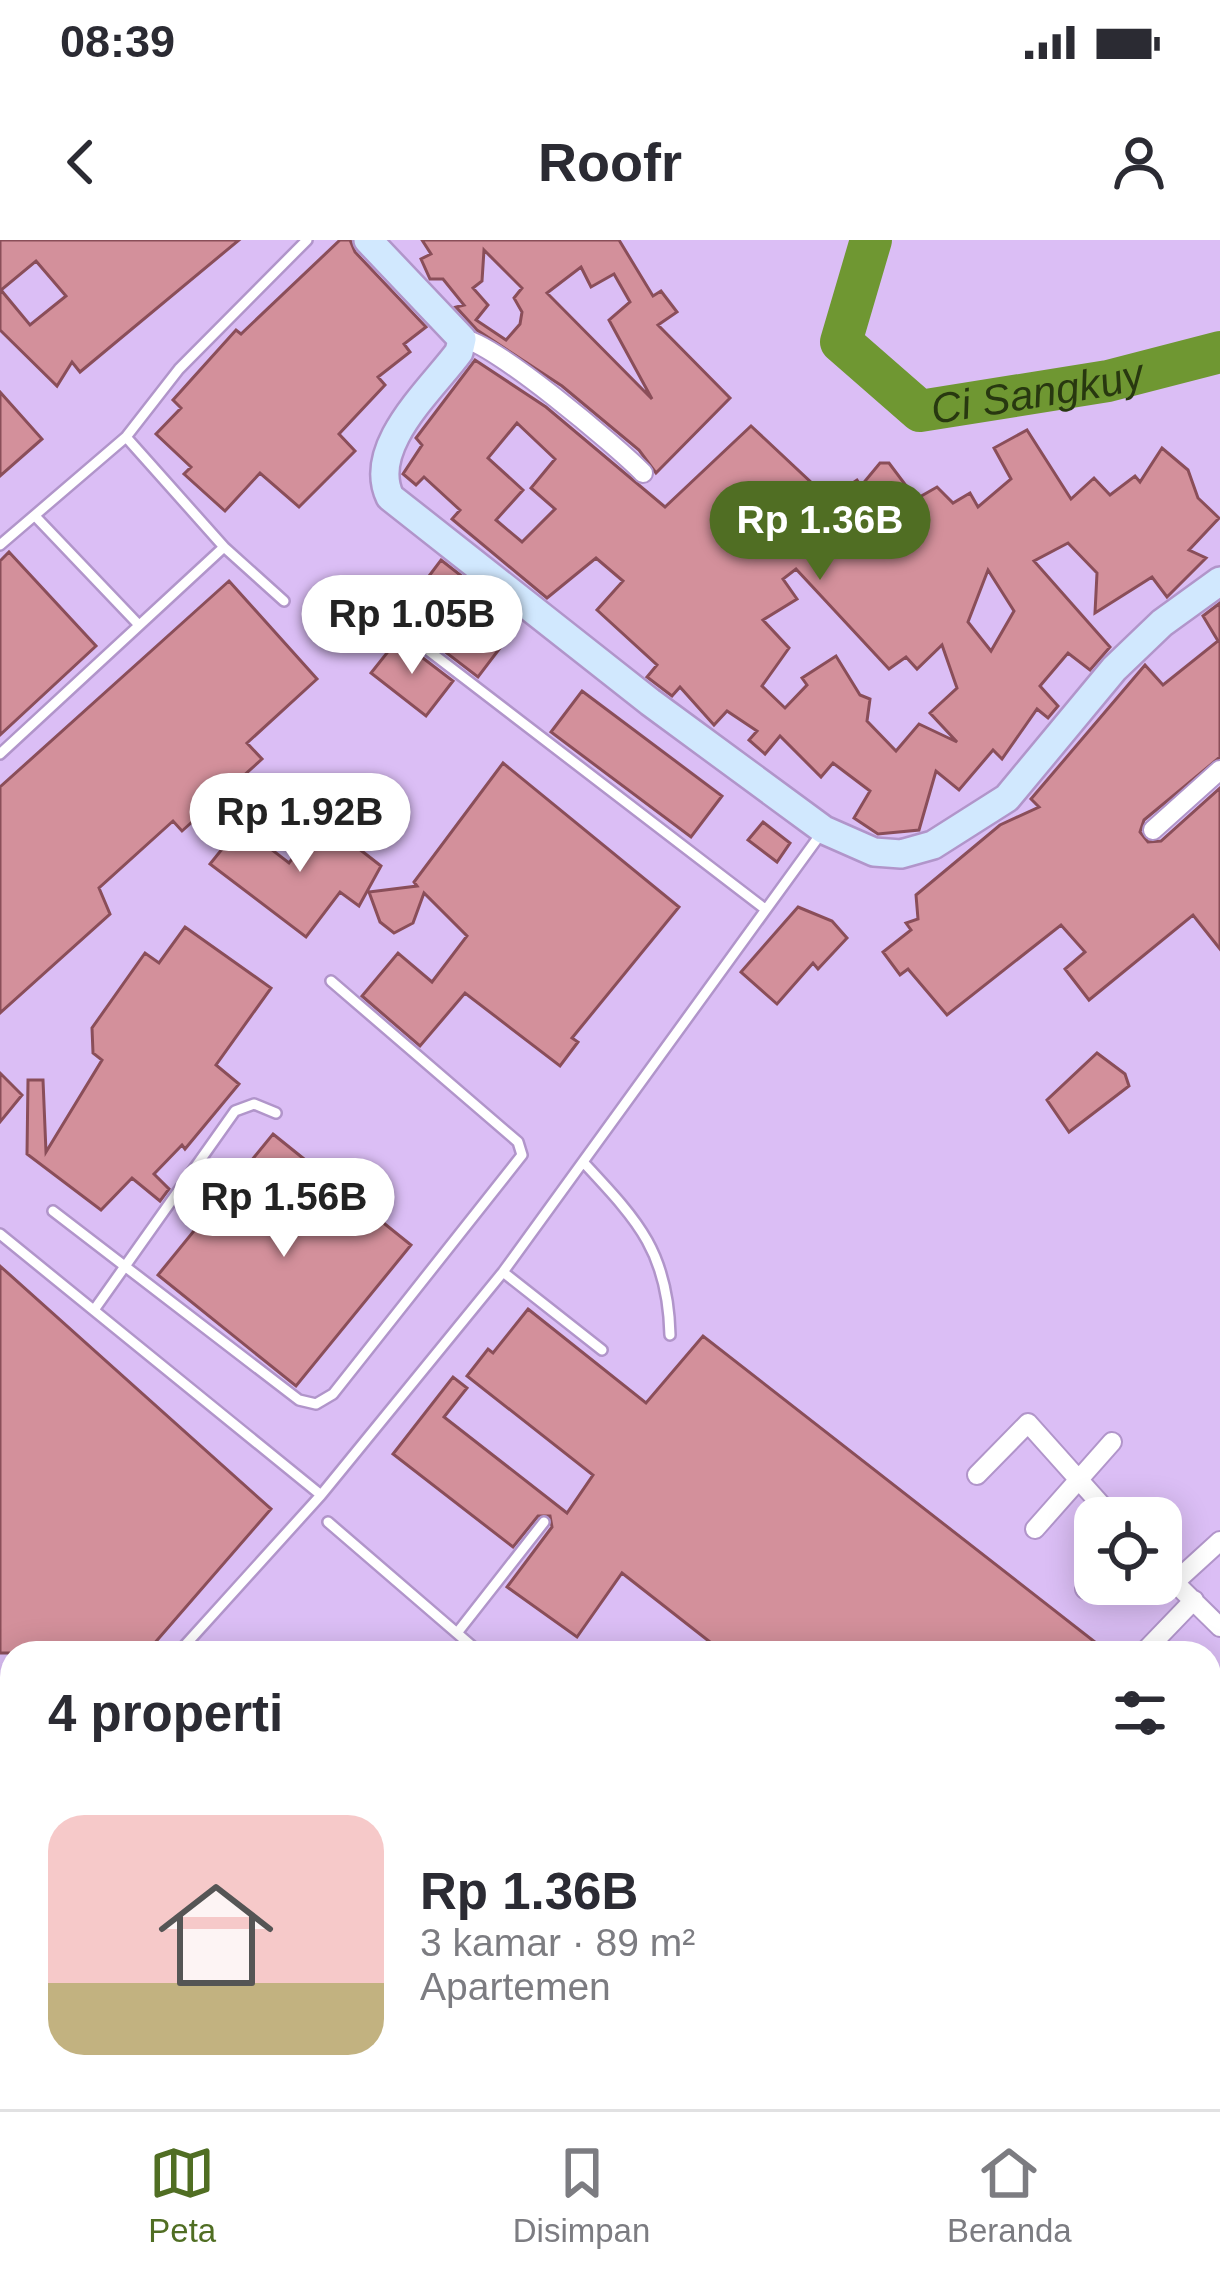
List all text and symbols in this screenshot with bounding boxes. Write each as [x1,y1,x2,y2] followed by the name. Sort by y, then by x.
[60,16,175,67] text: 08:39
[48,129,114,195] icon: back
[1106,129,1172,195] icon: person
[538,132,682,192] text: Roofr
[928,349,1151,432] water label: Ci Sangkuy
[696,481,944,583] pin: Rp 1.36B
[737,498,903,541] text: Rp 1.36B
[288,575,536,677] pin: Rp 1.05B
[329,592,495,635] text: Rp 1.05B
[176,773,424,875] pin: Rp 1.92B
[217,790,383,833] text: Rp 1.92B
[160,1158,408,1260] pin: Rp 1.56B
[201,1175,367,1218] text: Rp 1.56B
[1074,1497,1182,1605] map controls
[1074,1497,1182,1605] button: locate
[1107,1680,1173,1746] icon: filters
[48,1685,283,1742] text: 4 properti
[144,1863,288,2007] icon: home
[420,1863,638,1920] text: Rp 1.36B
[420,1921,695,1964] text: 3 kamar · 89 m²
[420,1965,611,2008] text: Apartemen
[148,2140,216,2250] tab: Peta
[513,2140,650,2250] tab: Disimpan
[947,2140,1072,2250] tab: Beranda

